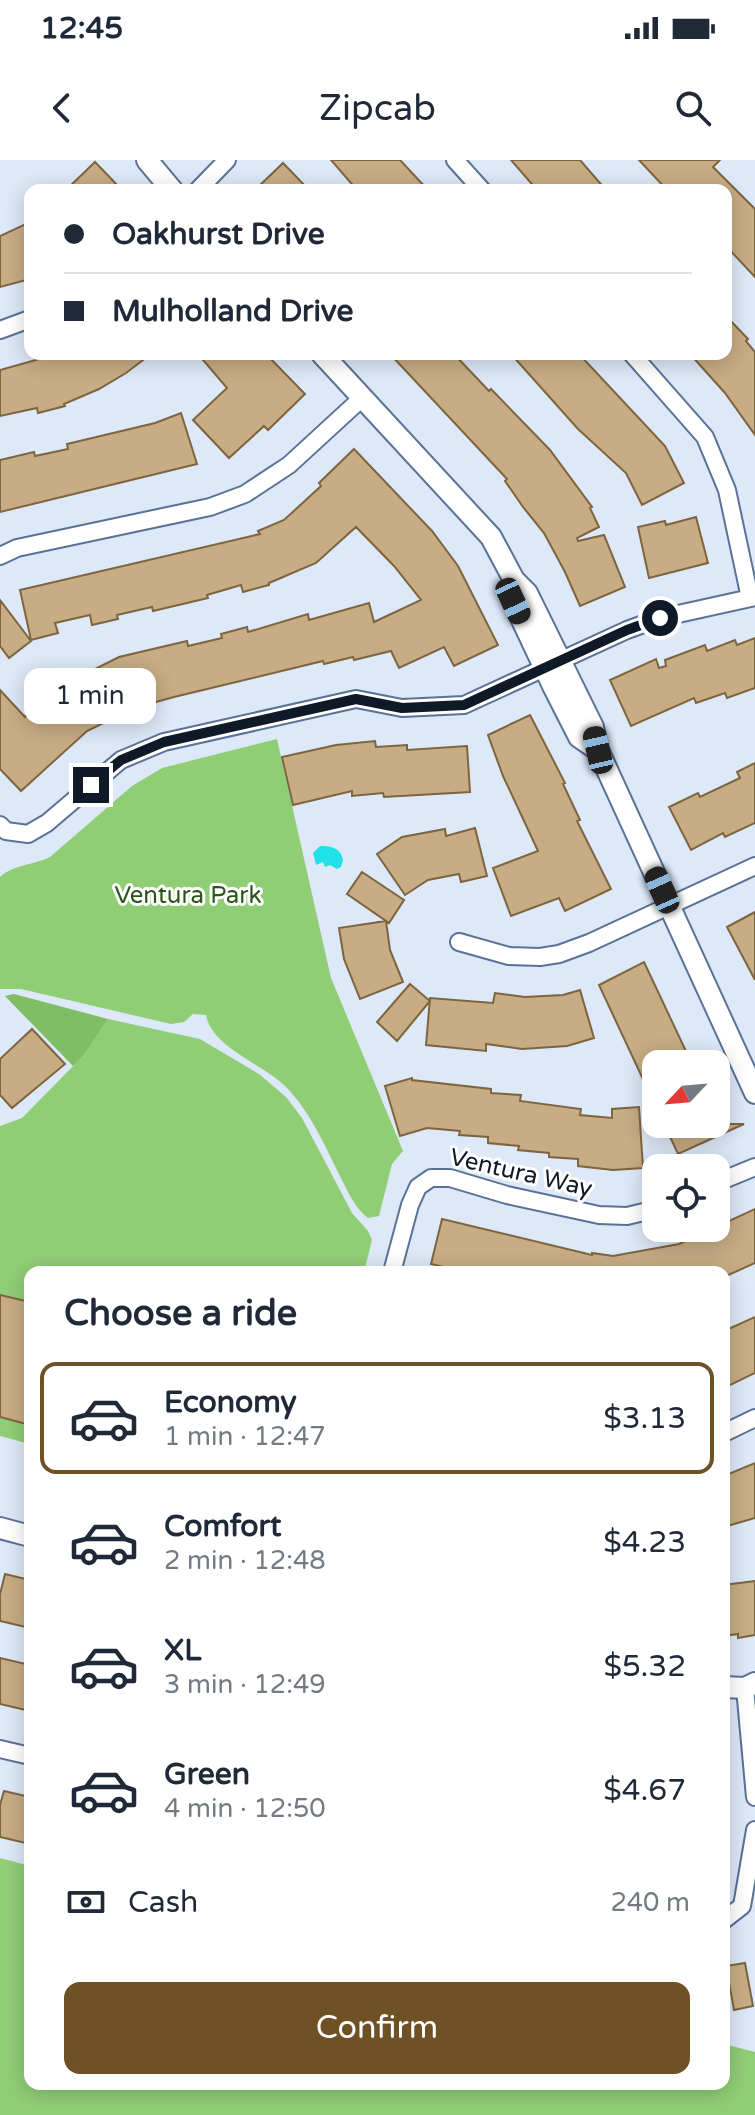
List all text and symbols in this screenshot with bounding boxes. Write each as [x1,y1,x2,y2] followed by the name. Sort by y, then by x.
[40,10,123,47] text: 12:45
[40,86,84,130] icon: back
[671,86,715,130] icon: search
[319,87,436,130] text: Zipcab
[112,216,325,253] text: Oakhurst Drive
[112,293,354,330] text: Mulholland Drive
[492,574,534,628] car
[642,600,678,636] route start
[25,669,157,725] callout: 1 min
[55,680,125,711] text: 1 min
[581,724,615,776] car
[73,767,109,803] route end
[641,863,683,917] car
[114,881,262,910] park label: Ventura Park
[642,1050,730,1138] north arrow
[642,1050,730,1242] map controls
[447,1143,595,1204] street label: Ventura Way
[642,1154,730,1242] button: locate
[64,1292,297,1335] text: Choose a ride
[68,1382,140,1454] icon: car
[164,1384,297,1421] text: Economy
[603,1400,686,1437] text: $3.13
[164,1421,326,1452] text: 1 min · 12:47
[68,1506,140,1578] icon: car
[164,1508,282,1545] text: Comfort
[603,1524,686,1561] text: $4.23
[164,1545,326,1576] text: 2 min · 12:48
[68,1630,140,1702] icon: car
[164,1632,201,1669] text: XL
[604,1648,686,1685] text: $5.32
[164,1669,326,1700] text: 3 min · 12:49
[68,1754,140,1826] icon: car
[164,1756,250,1793] text: Green
[603,1772,686,1809] text: $4.67
[164,1793,326,1824] text: 4 min · 12:50
[64,1880,108,1924] icon: cash
[128,1884,198,1921] text: Cash
[610,1887,690,1918] text: 240 m
[64,1982,690,2074] button: Confirm

